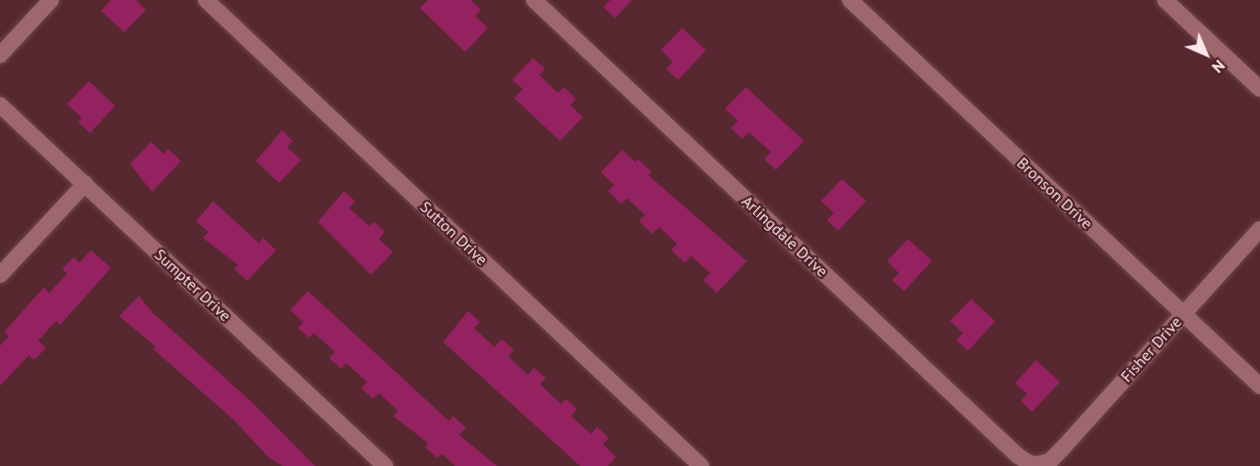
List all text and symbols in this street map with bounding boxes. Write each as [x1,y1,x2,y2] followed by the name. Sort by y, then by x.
[1176,24,1236,84] north arrow
[1208,56,1230,78] text: N
[1013,153,1097,233] street label: Bronson Drive
[738,191,832,281] street label: Arlingdale Drive
[416,197,492,269] street label: Sutton Drive
[151,245,235,325] street label: Sumpter Drive
[1117,312,1185,386] street label: Fisher Drive

